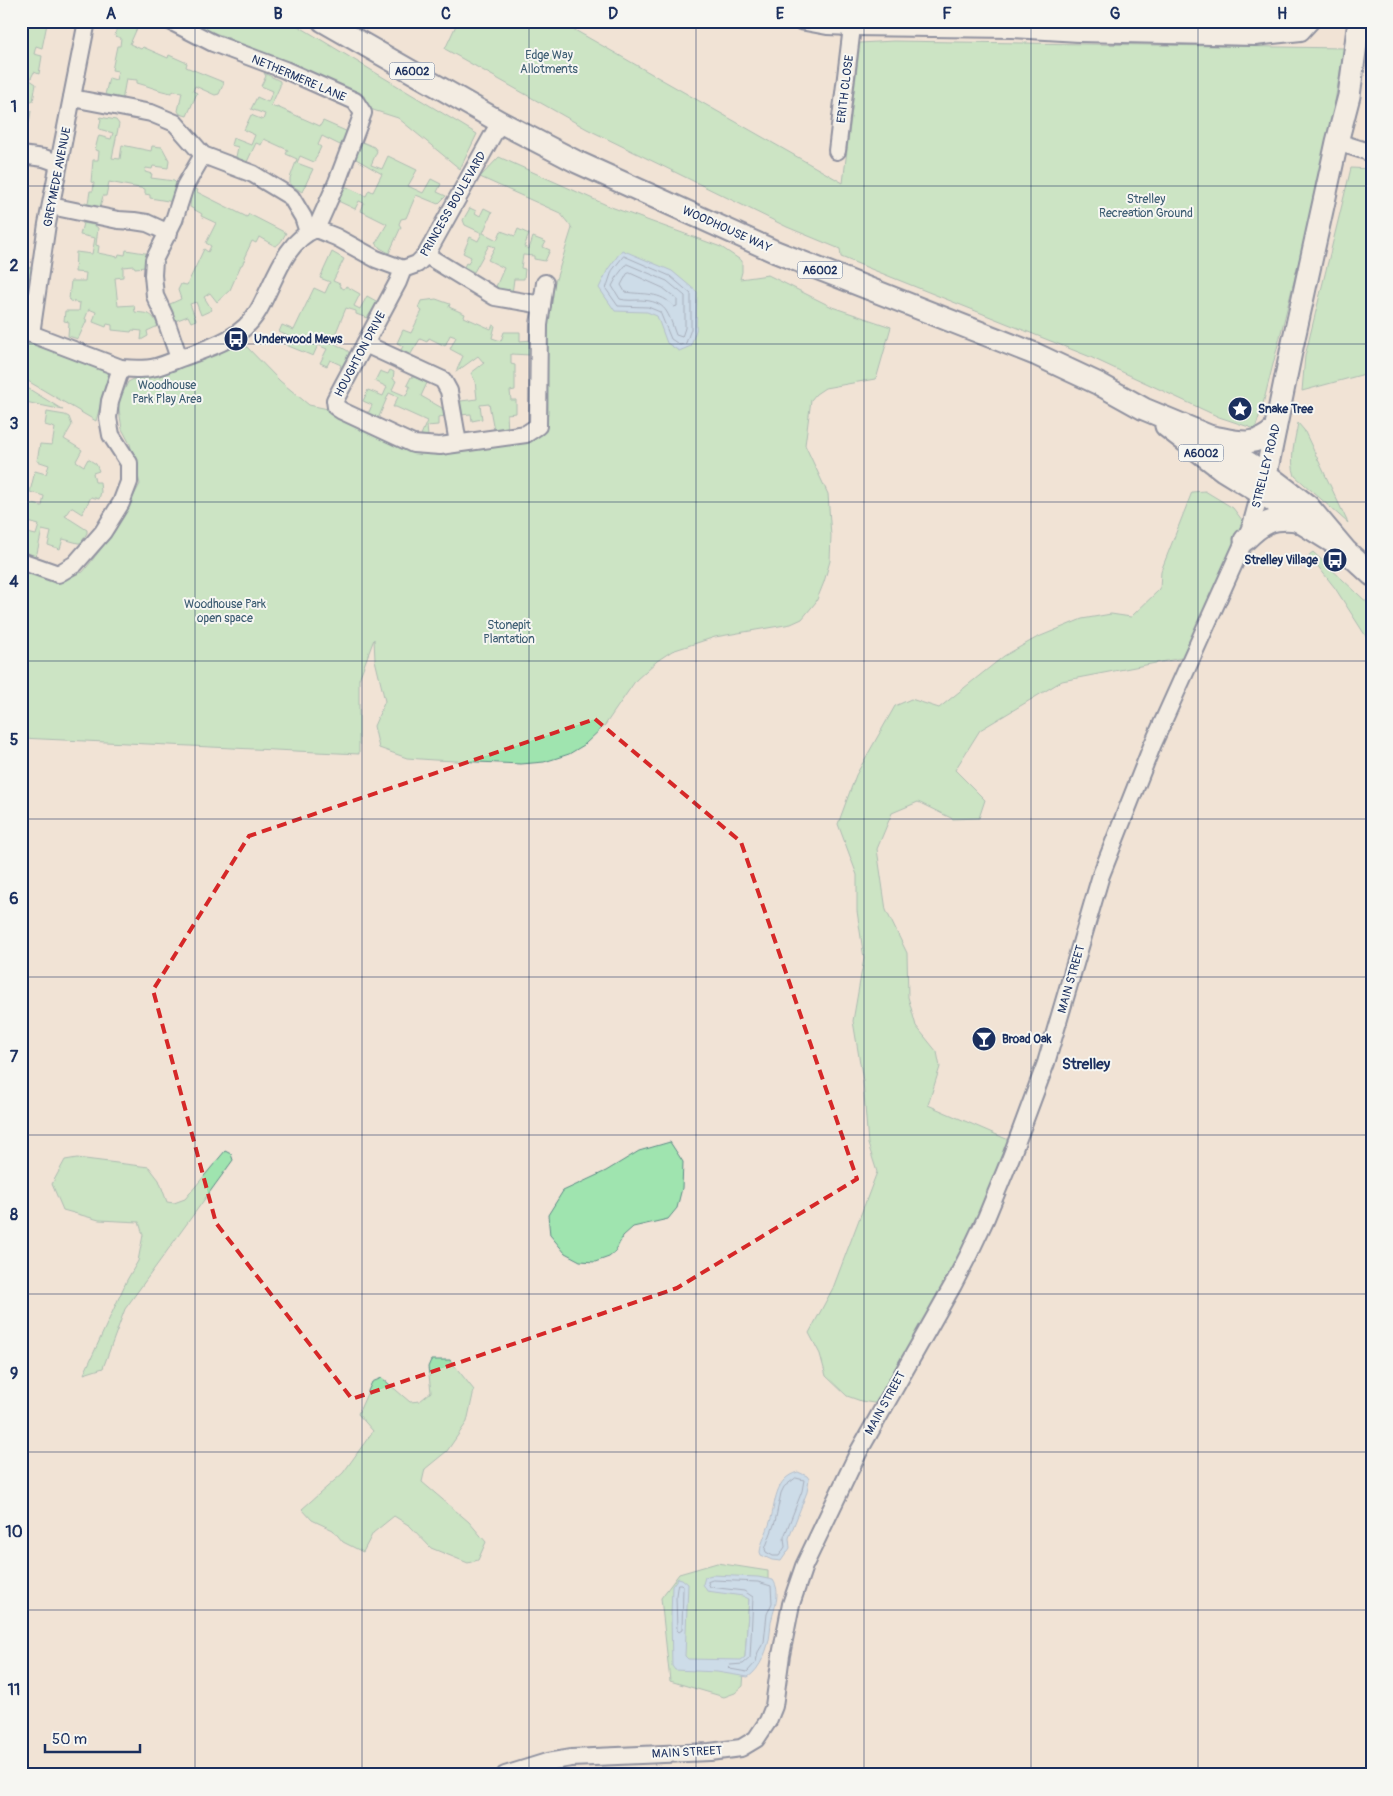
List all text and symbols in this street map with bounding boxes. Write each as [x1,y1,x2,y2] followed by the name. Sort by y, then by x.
[106,4,117,24] text: A
[273,4,283,24] text: B
[441,4,451,24] text: C
[608,4,618,24] text: D
[776,4,785,24] text: E
[942,4,952,24] text: F
[1110,4,1121,24] text: G
[1277,4,1287,24] text: H
[520,48,579,77] park label: Edge Way Allotments
[249,52,348,105] street label: NETHERMERE LANE
[834,54,857,124] street label: ERITH CLOSE
[390,62,434,80] road number: A6002
[11,97,17,117] text: 1
[40,126,75,228] street label: GREYMEDE AVENUE
[417,148,490,260] street label: PRINCESS BOULEVARD
[1099,192,1193,221] park label: Strelley Recreation Ground
[680,203,774,256] street label: WOODHOUSE WAY
[10,256,19,276] text: 2
[798,262,842,278] road number: A6002
[332,309,389,400] street label: HOUGHTON DRIVE
[223,326,249,352] bus stop icon: Underwood Mews
[254,332,343,347] place label: Underwood Mews
[132,378,202,407] park label: Woodhouse Park Play Area
[1227,396,1253,422] place icon: Snake Tree
[1258,402,1314,417] place label: Snake Tree
[10,414,19,434] text: 3
[1249,422,1284,510] street label: STRELLEY ROAD
[1178,444,1224,462] road number: A6002
[1322,547,1348,573] bus stop icon: Strelley Village
[1244,553,1319,568] place label: Strelley Village
[9,572,19,592] text: 4
[184,597,266,626] park label: Woodhouse Park open space
[483,618,535,647] park label: Stonepit Plantation
[10,730,19,750] text: 5
[9,889,19,909] text: 6
[1055,943,1088,1015] street label: MAIN STREET
[971,1026,997,1052] bar icon: Broad Oak
[1002,1032,1053,1047] place label: Broad Oak
[10,1047,19,1067] text: 7
[1062,1055,1111,1074] district label: Strelley
[10,1205,18,1225] text: 8
[10,1364,18,1384] text: 9
[862,1369,909,1438] street label: MAIN STREET
[5,1522,23,1542] text: 10
[8,1680,20,1700] text: 11
[45,1721,140,1753] scale bar
[52,1730,87,1749] text: 50 m
[652,1743,723,1762] street label: MAIN STREET

